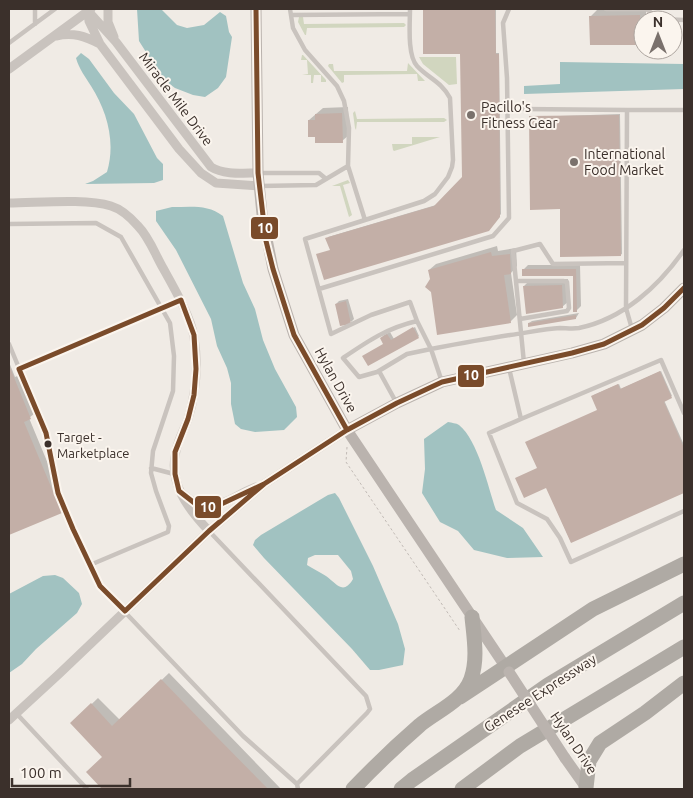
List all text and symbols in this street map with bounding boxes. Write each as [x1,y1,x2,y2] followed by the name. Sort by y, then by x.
[633,10,683,60] north arrow
[653,14,663,30] text: N
[136,49,216,149] street label: Miracle Mile Drive
[481,99,559,131] place label: Pacillo's Fitness Gear
[465,109,477,121] marker: Pacillo's Fitness Gear
[584,146,666,178] place label: International Food Market
[568,156,580,168] marker: International Food Market
[250,216,279,240] line badge: 10
[257,220,273,236] text: 10
[312,345,360,415] street label: Hylan Drive
[457,364,485,388] line badge: 10
[463,367,479,383] text: 10
[57,430,129,460] place label: Target - Marketplace
[43,439,53,449] marker: Target - Marketplace
[194,495,222,519] line badge: 10
[200,499,216,515] text: 10
[481,651,599,735] street label: Genesee Expressway
[547,709,601,777] street label: Hylan Drive
[12,756,130,788] scale bar
[20,764,62,781] text: 100 m

